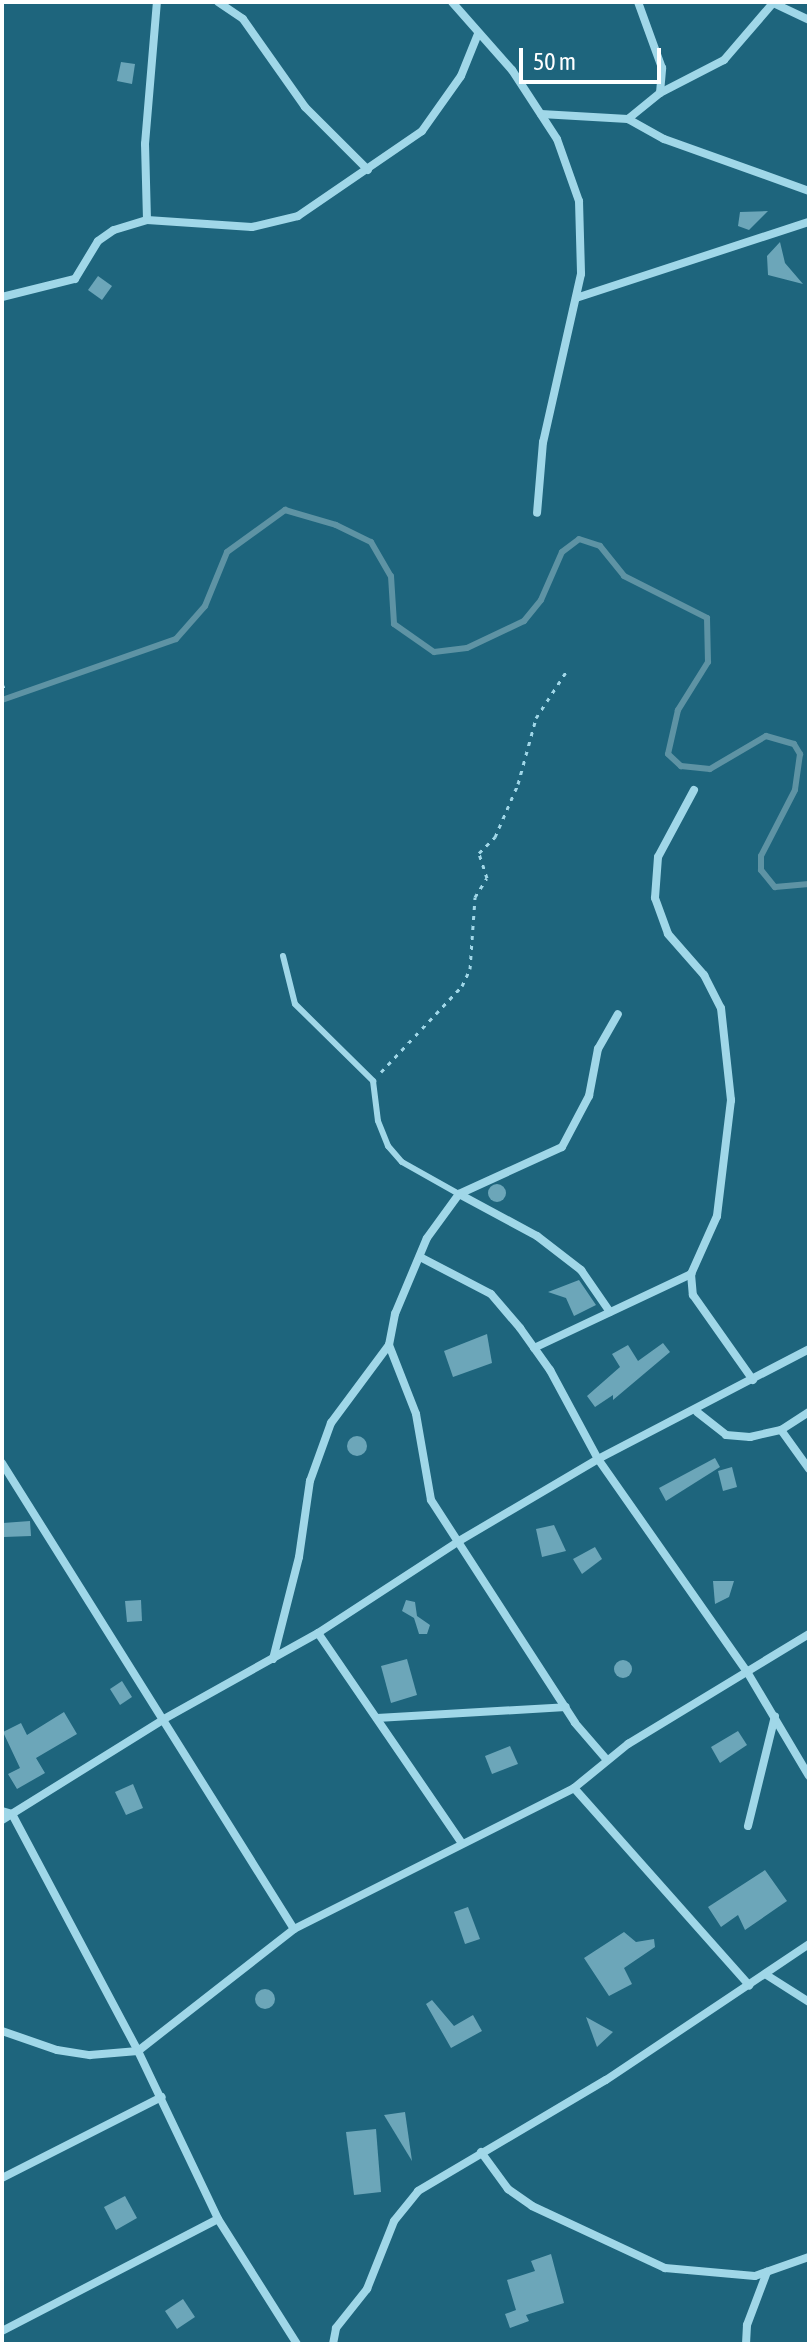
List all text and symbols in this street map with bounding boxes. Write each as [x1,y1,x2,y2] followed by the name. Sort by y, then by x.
[523,32,665,82] scale bar
[533,48,576,75] text: 50 m

